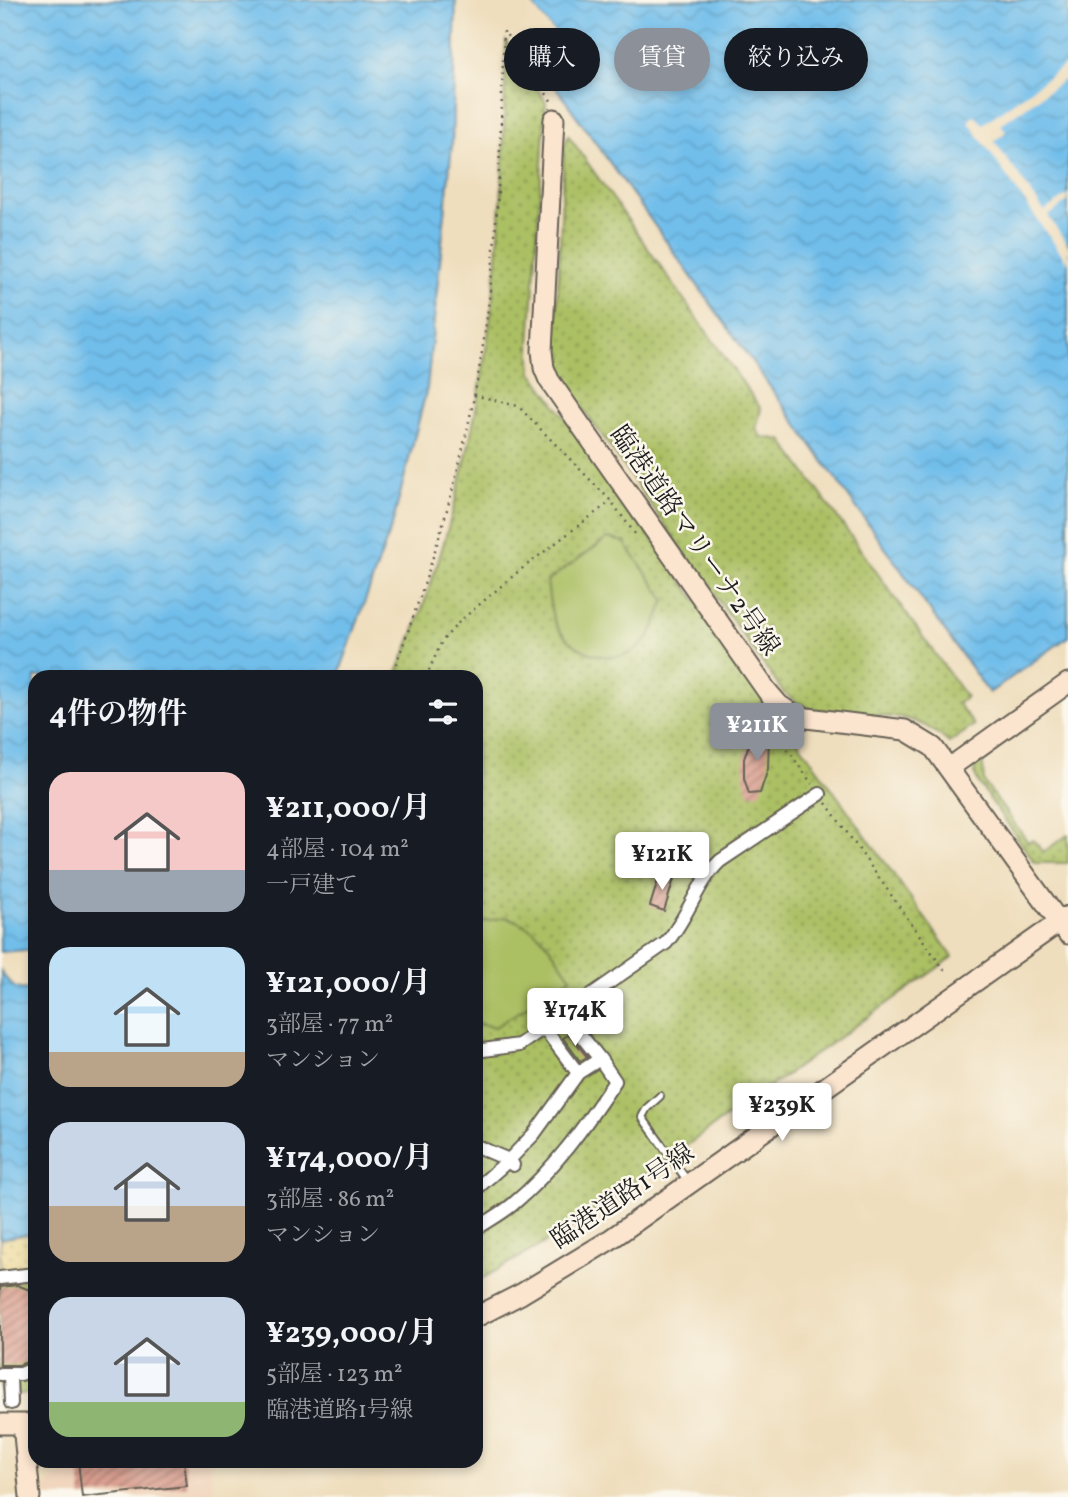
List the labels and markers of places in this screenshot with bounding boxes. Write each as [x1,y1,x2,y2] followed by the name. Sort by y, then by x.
[708,704,806,763] pin: ¥211K
[613,832,711,892] pin: ¥121K
[526,988,624,1048] pin: ¥174K
[733,1084,831,1143] pin: ¥239K

